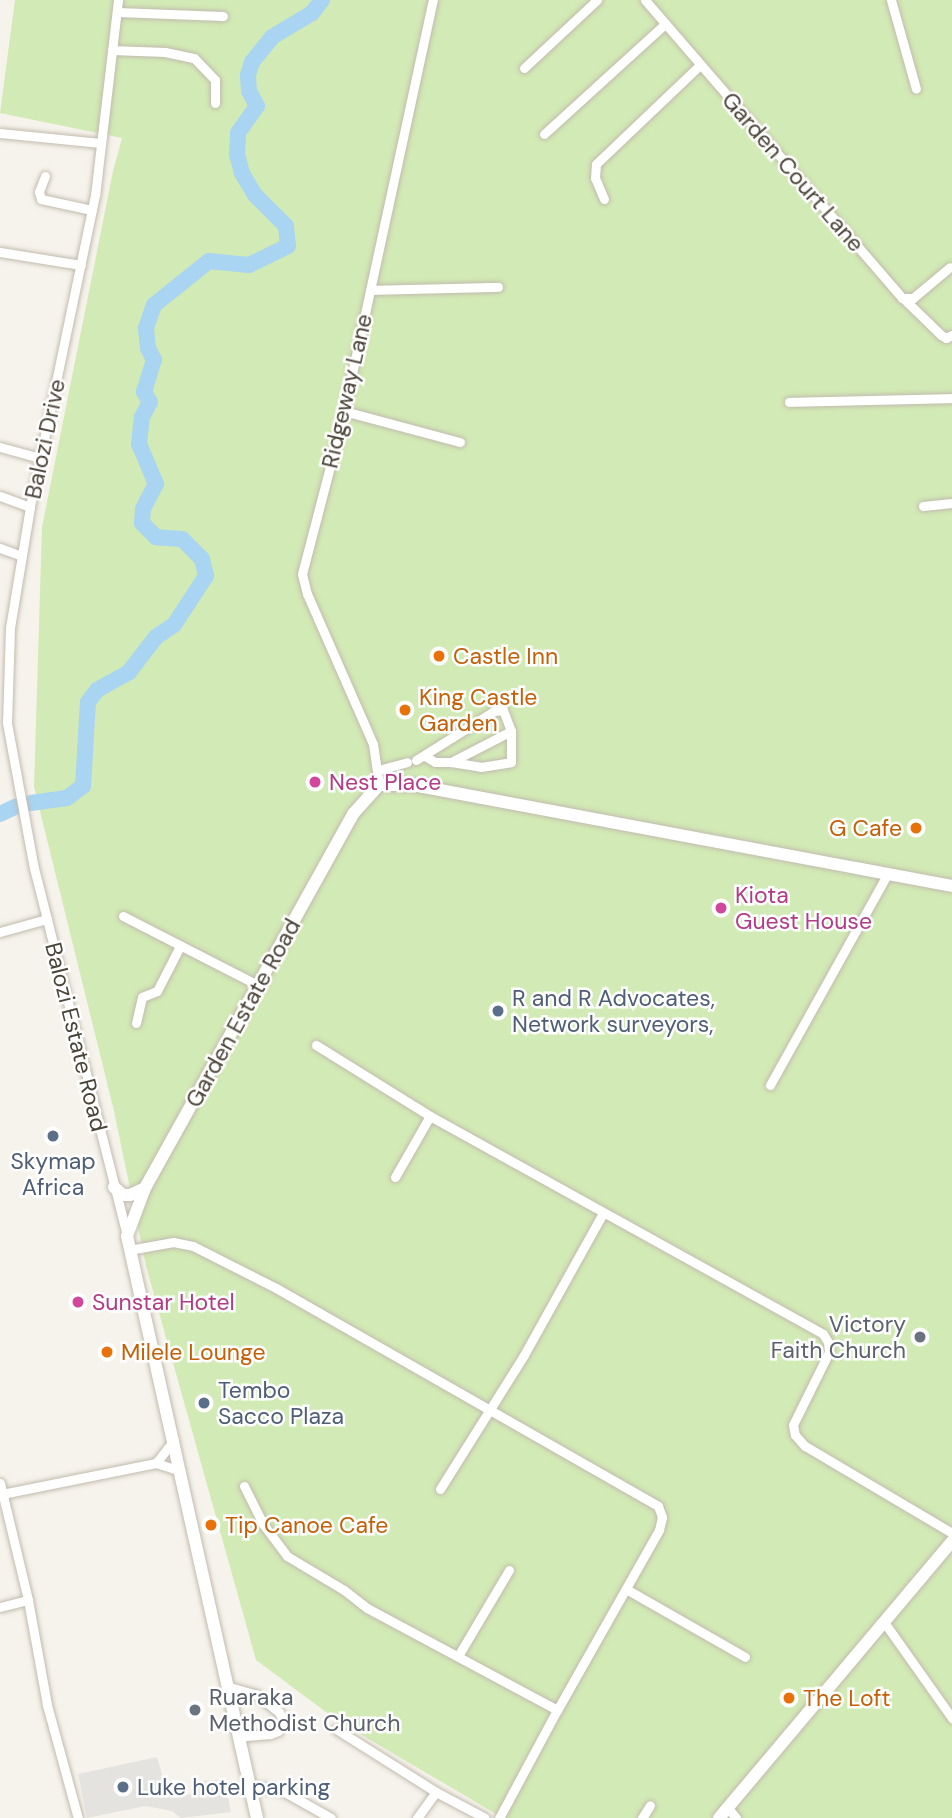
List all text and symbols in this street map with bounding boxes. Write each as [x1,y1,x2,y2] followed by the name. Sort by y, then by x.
[716,86,870,258] street label: Garden Court Lane
[316,311,378,471] street label: Ridgeway Lane
[19,377,71,501] street label: Balozi Drive
[453,642,558,670] place label: Castle Inn
[431,648,447,664] marker: Castle Inn
[419,683,537,737] place label: King Castle Garden
[397,702,413,718] marker: King Castle Garden
[329,768,441,796] place label: Nest Place
[307,774,323,790] marker: Nest Place
[829,814,902,842] place label: G Cafe
[908,820,924,836] marker: G Cafe
[735,881,872,935] place label: Kiota Guest House
[713,900,729,916] marker: Kiota Guest House
[180,914,306,1112] street label: Garden Estate Road
[39,940,113,1134] street label: Balozi Estate Road
[512,984,715,1038] place label: R and R Advocates, Network surveyors,
[490,1003,506,1019] marker: R and R Advocates, Network surveyors,
[45,1128,61,1144] marker: Skymap Africa
[10,1147,96,1201] place label: Skymap Africa
[92,1288,235,1316] place label: Sunstar Hotel
[70,1294,86,1310] marker: Sunstar Hotel
[771,1310,906,1364] place label: Victory Faith Church
[912,1329,928,1345] marker: Victory Faith Church
[121,1338,265,1366] place label: Milele Lounge
[99,1344,115,1360] marker: Milele Lounge
[218,1376,344,1430] place label: Tembo Sacco Plaza
[196,1395,212,1411] marker: Tembo Sacco Plaza
[225,1511,388,1539] place label: Tip Canoe Cafe
[203,1517,219,1533] marker: Tip Canoe Cafe
[209,1683,400,1737] place label: Ruaraka Methodist Church
[803,1684,890,1712] place label: The Loft
[781,1690,797,1706] marker: The Loft
[187,1702,203,1718] marker: Ruaraka Methodist Church
[137,1773,330,1801] place label: Luke hotel parking
[115,1779,131,1795] marker: Luke hotel parking

